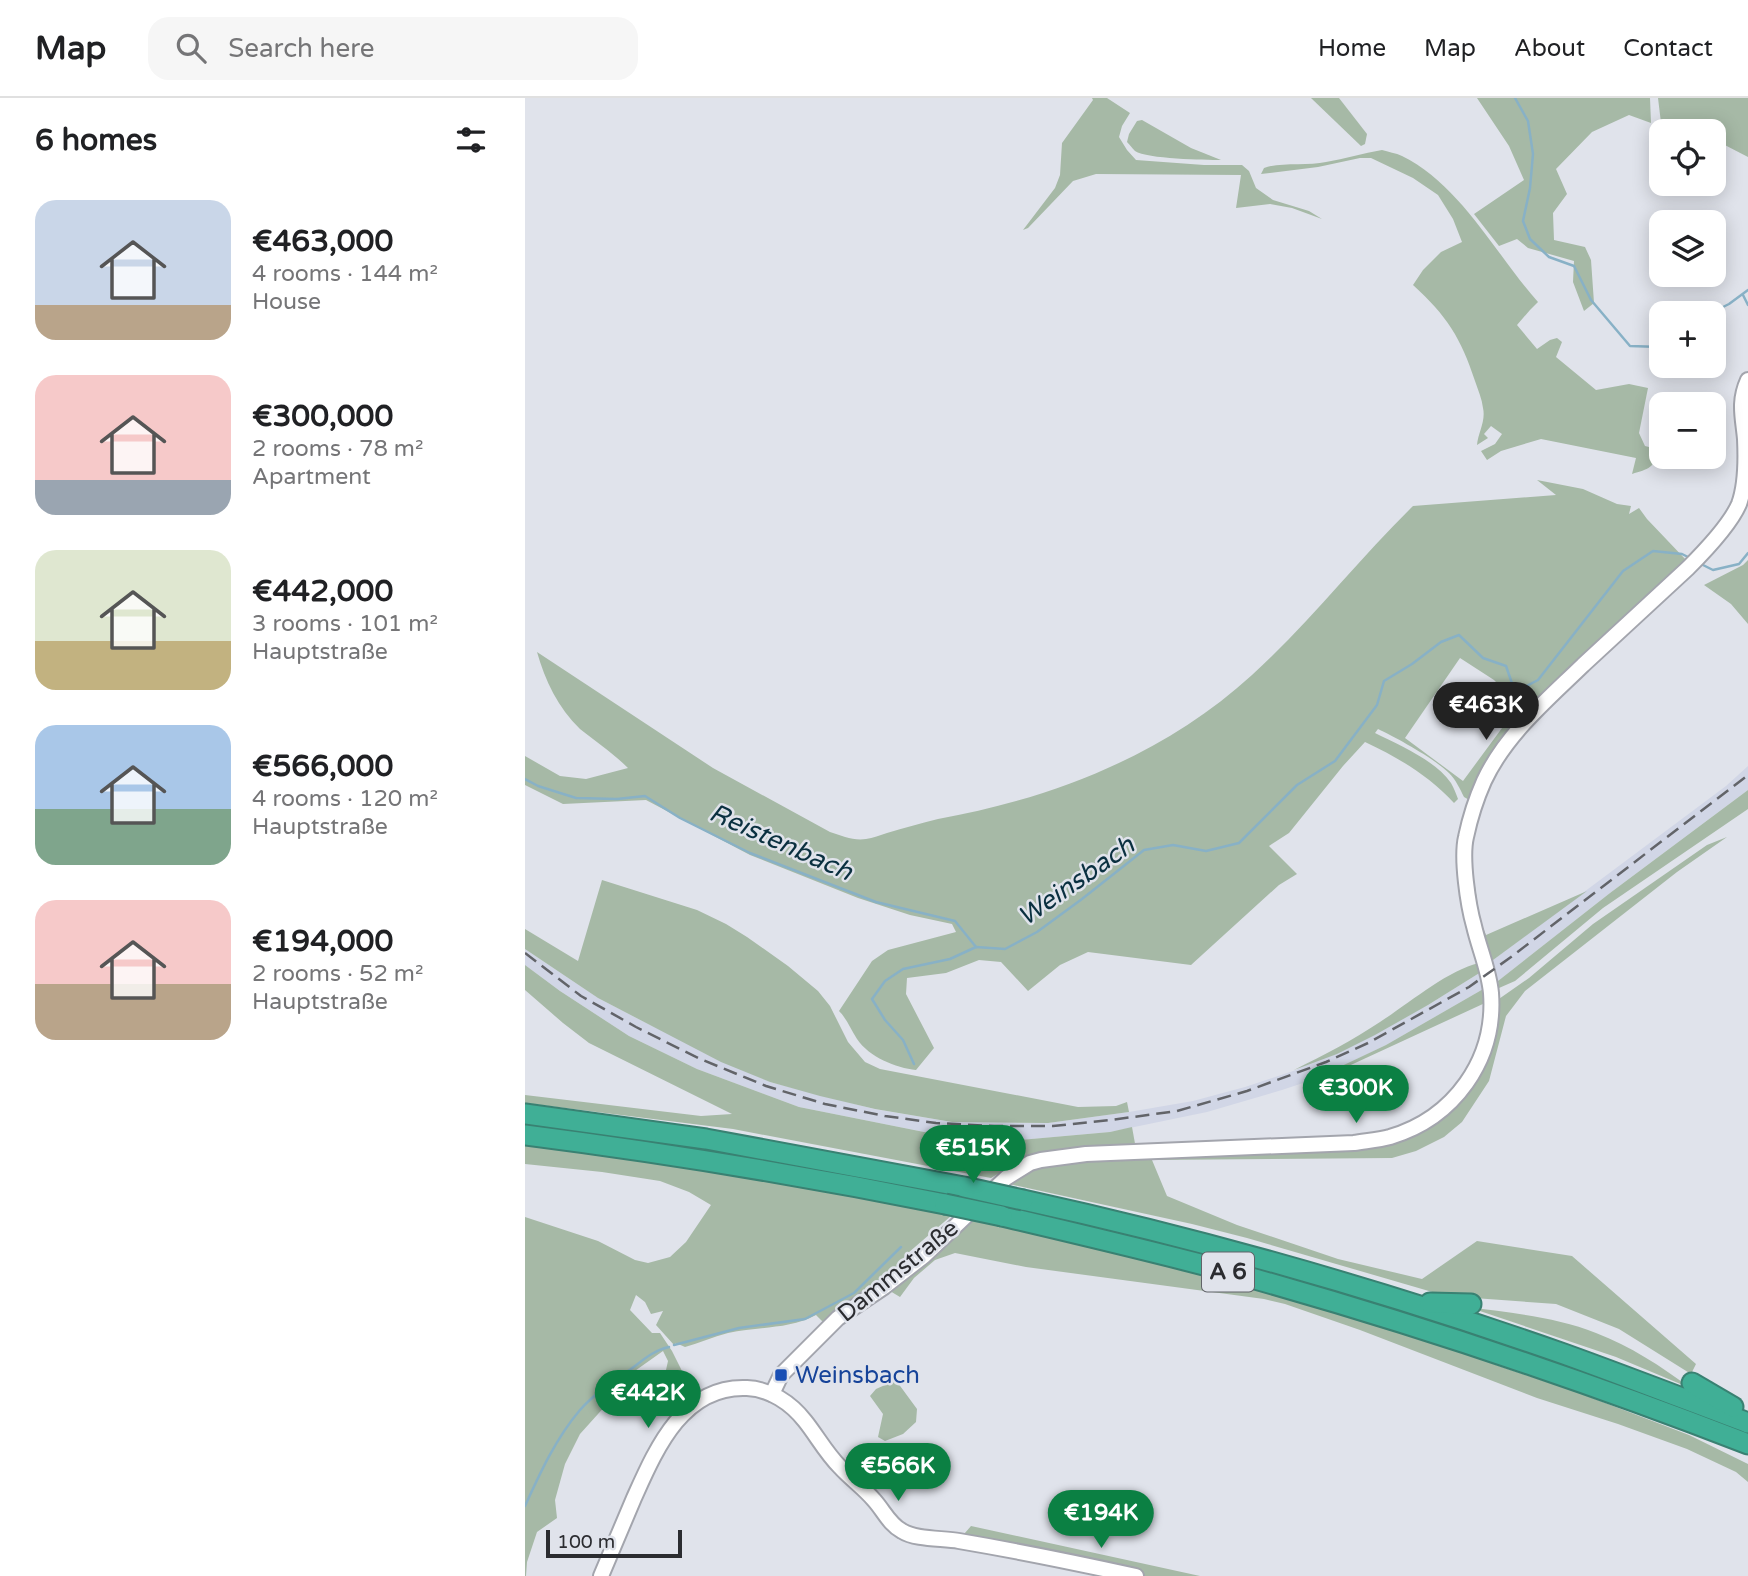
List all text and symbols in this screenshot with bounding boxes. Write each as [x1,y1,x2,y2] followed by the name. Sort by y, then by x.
[148,17,638,80] search box
[35,29,106,68] text: Map
[172,29,210,67] icon: search
[228,33,374,64] text: Search here
[1318,34,1386,63] text: Home
[1424,34,1476,63] text: Map
[1514,34,1585,63] text: About
[1623,34,1713,63] text: Contact
[1649,119,1726,469] map controls
[1649,119,1726,196] button: locate
[452,121,490,159] icon: filters
[35,122,157,159] text: 6 homes
[1649,210,1726,287] button: layers
[252,223,393,260] text: €463,000
[91,228,175,312] icon: home
[252,260,438,288] text: 4 rooms · 144 m²
[252,288,321,316] text: House
[1649,301,1726,378] button: +
[1649,392,1726,469] button: −
[252,398,393,435] text: €300,000
[91,403,175,487] icon: home
[252,435,423,463] text: 2 rooms · 78 m²
[252,463,371,491] text: Apartment
[252,573,393,610] text: €442,000
[91,578,175,662] icon: home
[252,610,438,638] text: 3 rooms · 101 m²
[252,638,388,666] text: Hauptstraße
[1437,682,1535,742] pin: €463K
[1449,691,1523,719] text: €463K
[252,748,393,785] text: €566,000
[91,753,175,837] icon: home
[252,785,438,813] text: 4 rooms · 120 m²
[705,797,858,888] water label: Reistenbach
[252,813,388,841] text: Hauptstraße
[1012,829,1141,933] water label: Weinsbach
[252,923,393,960] text: €194,000
[91,928,175,1012] icon: home
[252,960,423,988] text: 2 rooms · 52 m²
[252,988,388,1016] text: Hauptstraße
[1307,1066,1405,1125] pin: €300K
[1319,1074,1393,1102] text: €300K
[924,1126,1022,1185] pin: €515K
[936,1134,1010,1162] text: €515K
[832,1214,964,1328] street label: Dammstraße
[1202,1252,1254,1292] road number: A 6
[795,1361,920,1390] place label: Weinsbach
[773,1367,789,1383] marker: Weinsbach
[599,1370,697,1430] pin: €442K
[611,1379,685,1407] text: €442K
[849,1444,947,1503] pin: €566K
[861,1452,935,1480] text: €566K
[1052,1490,1150,1550] pin: €194K
[1064,1499,1138,1527] text: €194K
[546,1527,683,1559] scale bar
[557,1531,615,1553] text: 100 m

